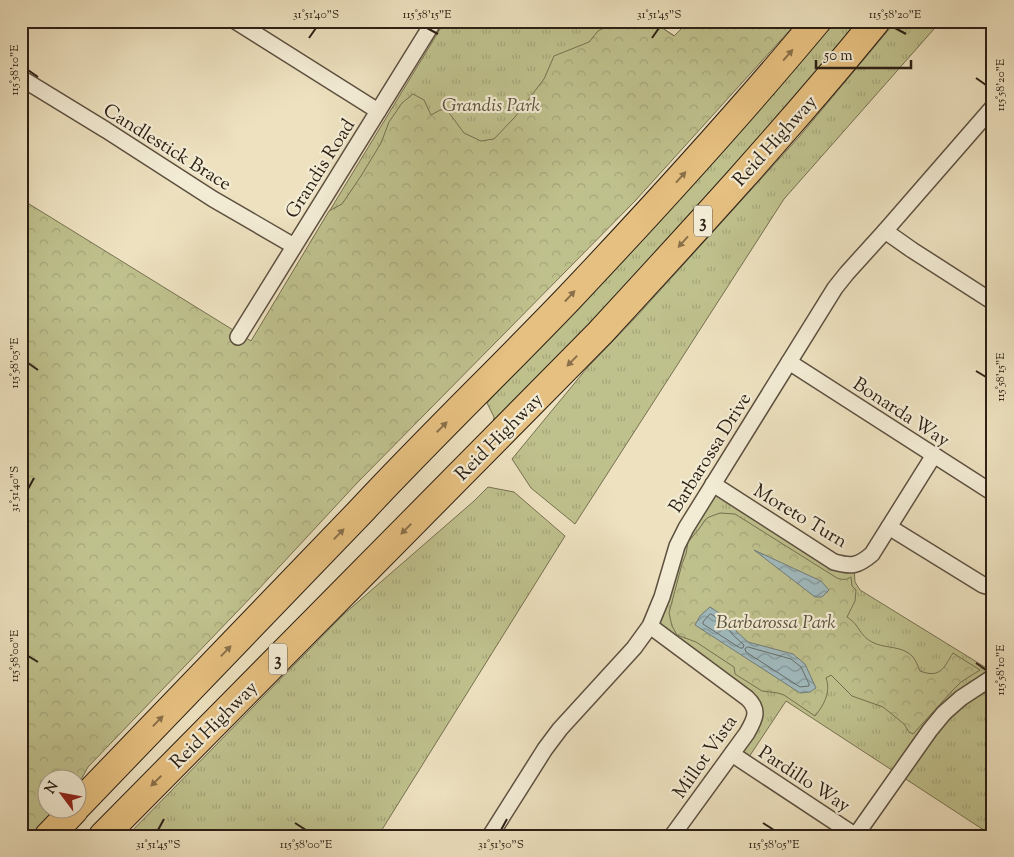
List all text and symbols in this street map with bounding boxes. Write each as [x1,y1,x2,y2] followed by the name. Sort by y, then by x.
[293,6,339,24] text: 31°51'40"S
[402,6,452,24] text: 115°58'15"E
[637,6,681,24] text: 31°51'45"S
[869,6,922,24] text: 115°58'20"E
[816,38,912,70] scale bar
[6,44,24,96] text: 115°58'10"E
[823,46,853,67] text: 50 m
[783,49,794,62] one-way arrow
[992,58,1010,111] text: 115°58'20"E
[727,90,825,193] street label: Reid Highway
[442,93,541,120] park label: Grandis Park
[97,98,236,199] street label: Candlestick Brace
[280,114,363,224] street label: Grandis Road
[675,171,687,183] one-way arrow
[694,206,712,237] road number: 3
[677,236,689,248] one-way arrow
[564,290,576,302] one-way arrow
[6,337,24,388] text: 115°58'05"E
[992,352,1010,402] text: 115°58'15"E
[566,355,578,367] one-way arrow
[847,372,955,455] street label: Bonarda Way
[450,387,550,488] street label: Reid Highway
[663,388,759,519] street label: Barbarossa Drive
[435,422,447,434] one-way arrow
[6,466,24,512] text: 31°51'40"S
[748,478,852,556] street label: Moreto Turn
[400,523,412,535] one-way arrow
[333,528,345,540] one-way arrow
[716,610,836,637] park label: Barbarossa Park
[6,629,24,682] text: 115°58'00"E
[269,644,287,674] road number: 3
[992,644,1010,696] text: 115°58'10"E
[220,645,232,657] one-way arrow
[165,675,265,776] street label: Reid Highway
[667,710,745,805] street label: Millot Vista
[152,716,164,728] one-way arrow
[752,740,855,820] street label: Pardillo Way
[38,770,88,820] north arrow
[150,775,162,787] one-way arrow
[41,778,64,798] text: N
[136,836,180,854] text: 31°51'45"S
[280,836,333,854] text: 115°58'00"E
[478,836,524,854] text: 31°51'50"S
[749,836,800,854] text: 115°58'05"E

